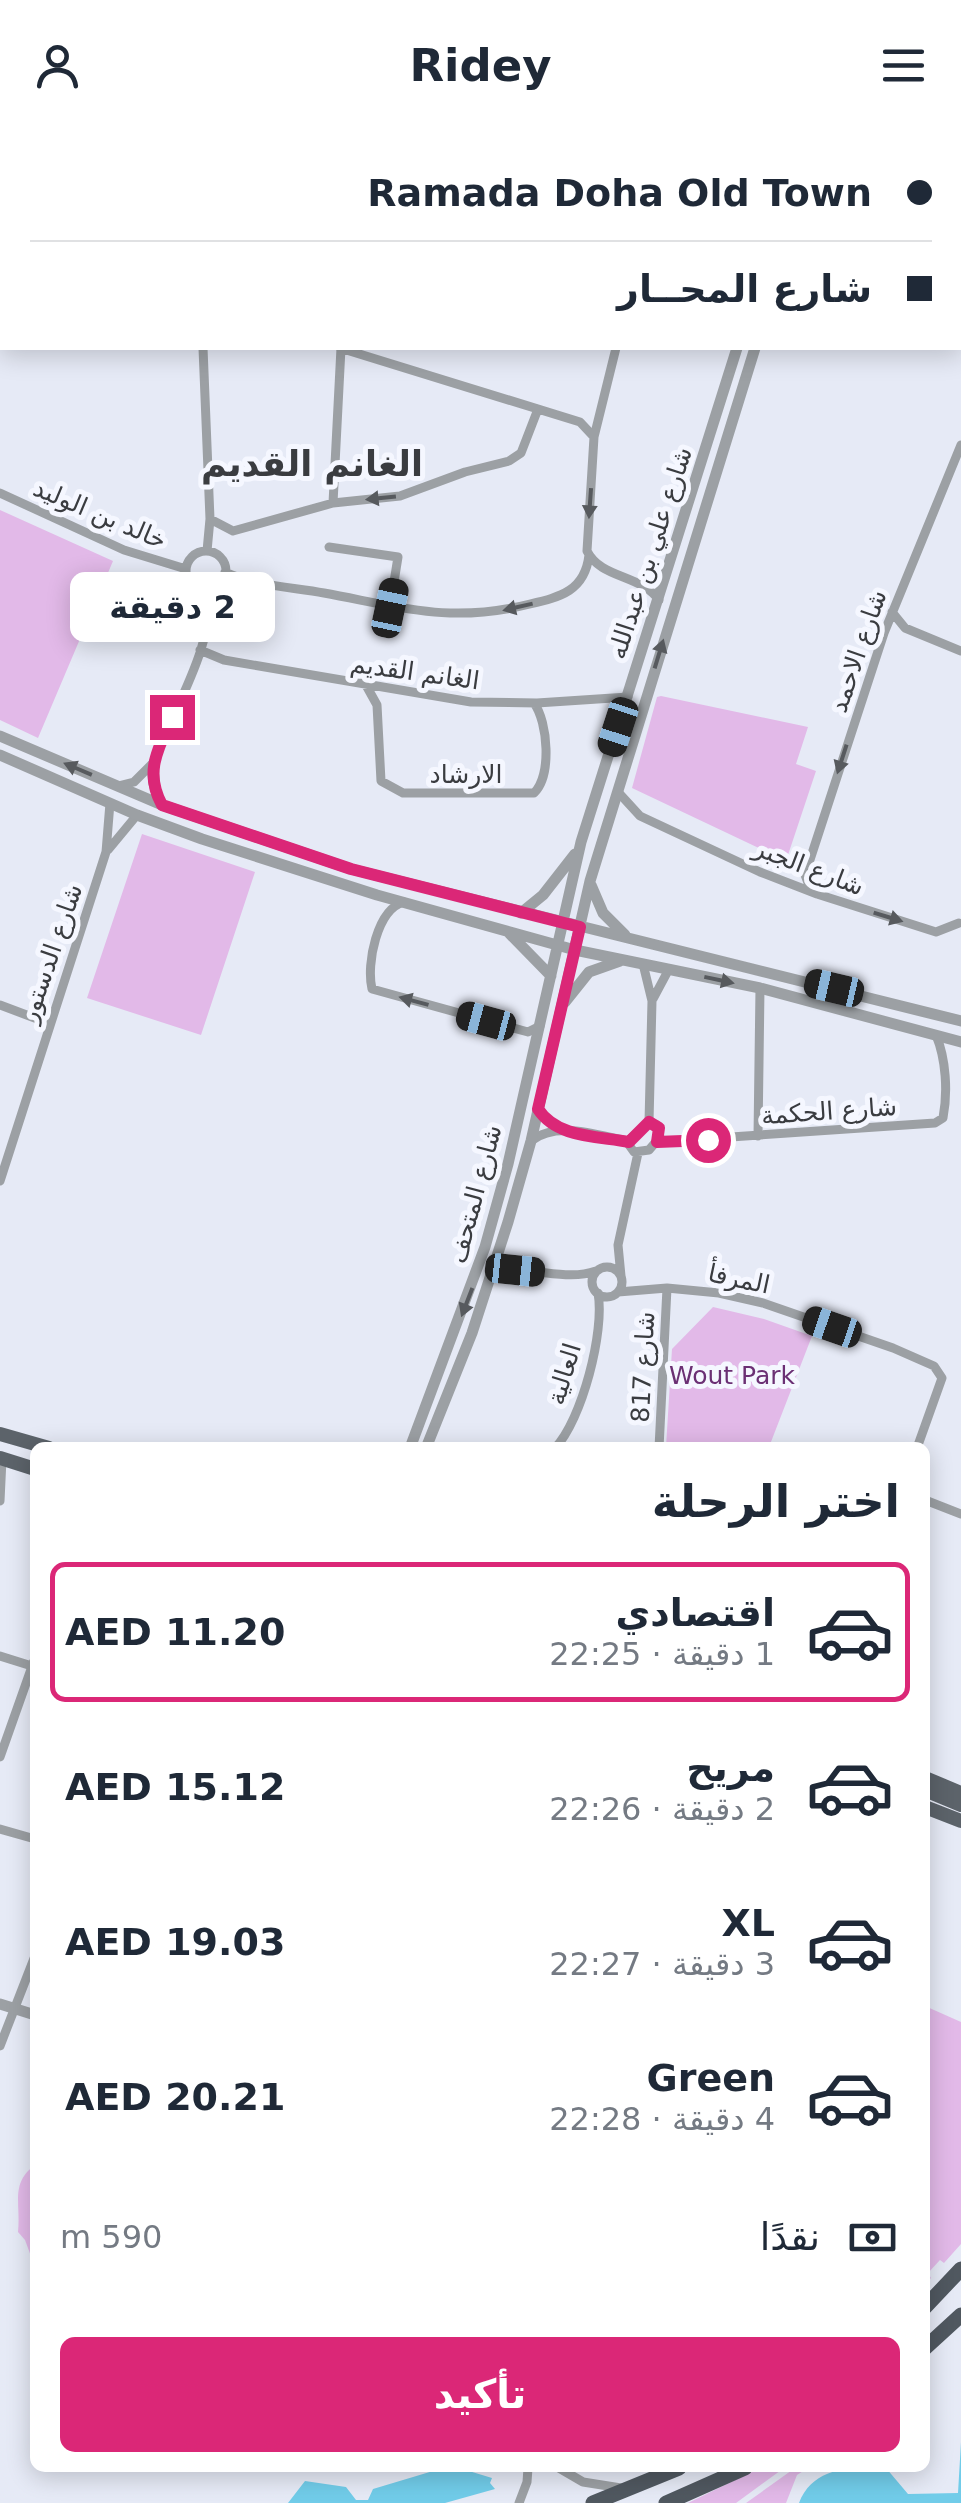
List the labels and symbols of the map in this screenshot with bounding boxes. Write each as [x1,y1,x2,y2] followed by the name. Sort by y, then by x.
[602,443,698,663] street label: شارع علي بن عبدالله
[201,444,423,485] district label: الغانم القديم
[29,473,171,555] street label: خالد بن الوليد
[581,488,597,519] one-way arrow
[364,491,396,507] one-way arrow
[70,572,274,642] callout: 2 دقيقة
[369,576,411,640] car
[823,586,893,716] street label: شارع الاحمد
[502,600,533,615] one-way arrow
[652,638,667,669] one-way arrow
[349,649,481,696] street label: الغانم القديم
[594,694,642,760] car
[150,695,195,740] route end
[834,744,849,774] one-way arrow
[430,760,502,789] street label: الارشاد
[63,761,92,777] one-way arrow
[748,832,868,901] street label: شارع الجبر
[13,880,88,1028] street label: شارع الدستور
[874,911,904,926] one-way arrow
[801,967,867,1009] car
[704,973,735,988] one-way arrow
[398,993,429,1009] one-way arrow
[453,999,519,1043] car
[760,1092,898,1130] street label: شارع الحكمة
[686,1118,731,1163] route start
[443,1122,507,1266] street label: شارع المتحف
[484,1252,546,1288] car
[705,1254,773,1300] street label: المرفأ
[458,1288,474,1318] one-way arrow
[799,1303,865,1351] car
[626,1311,660,1423] street label: شارع 817
[541,1340,587,1408] street label: العالية
[669,1361,796,1390] park label: Wout Park

